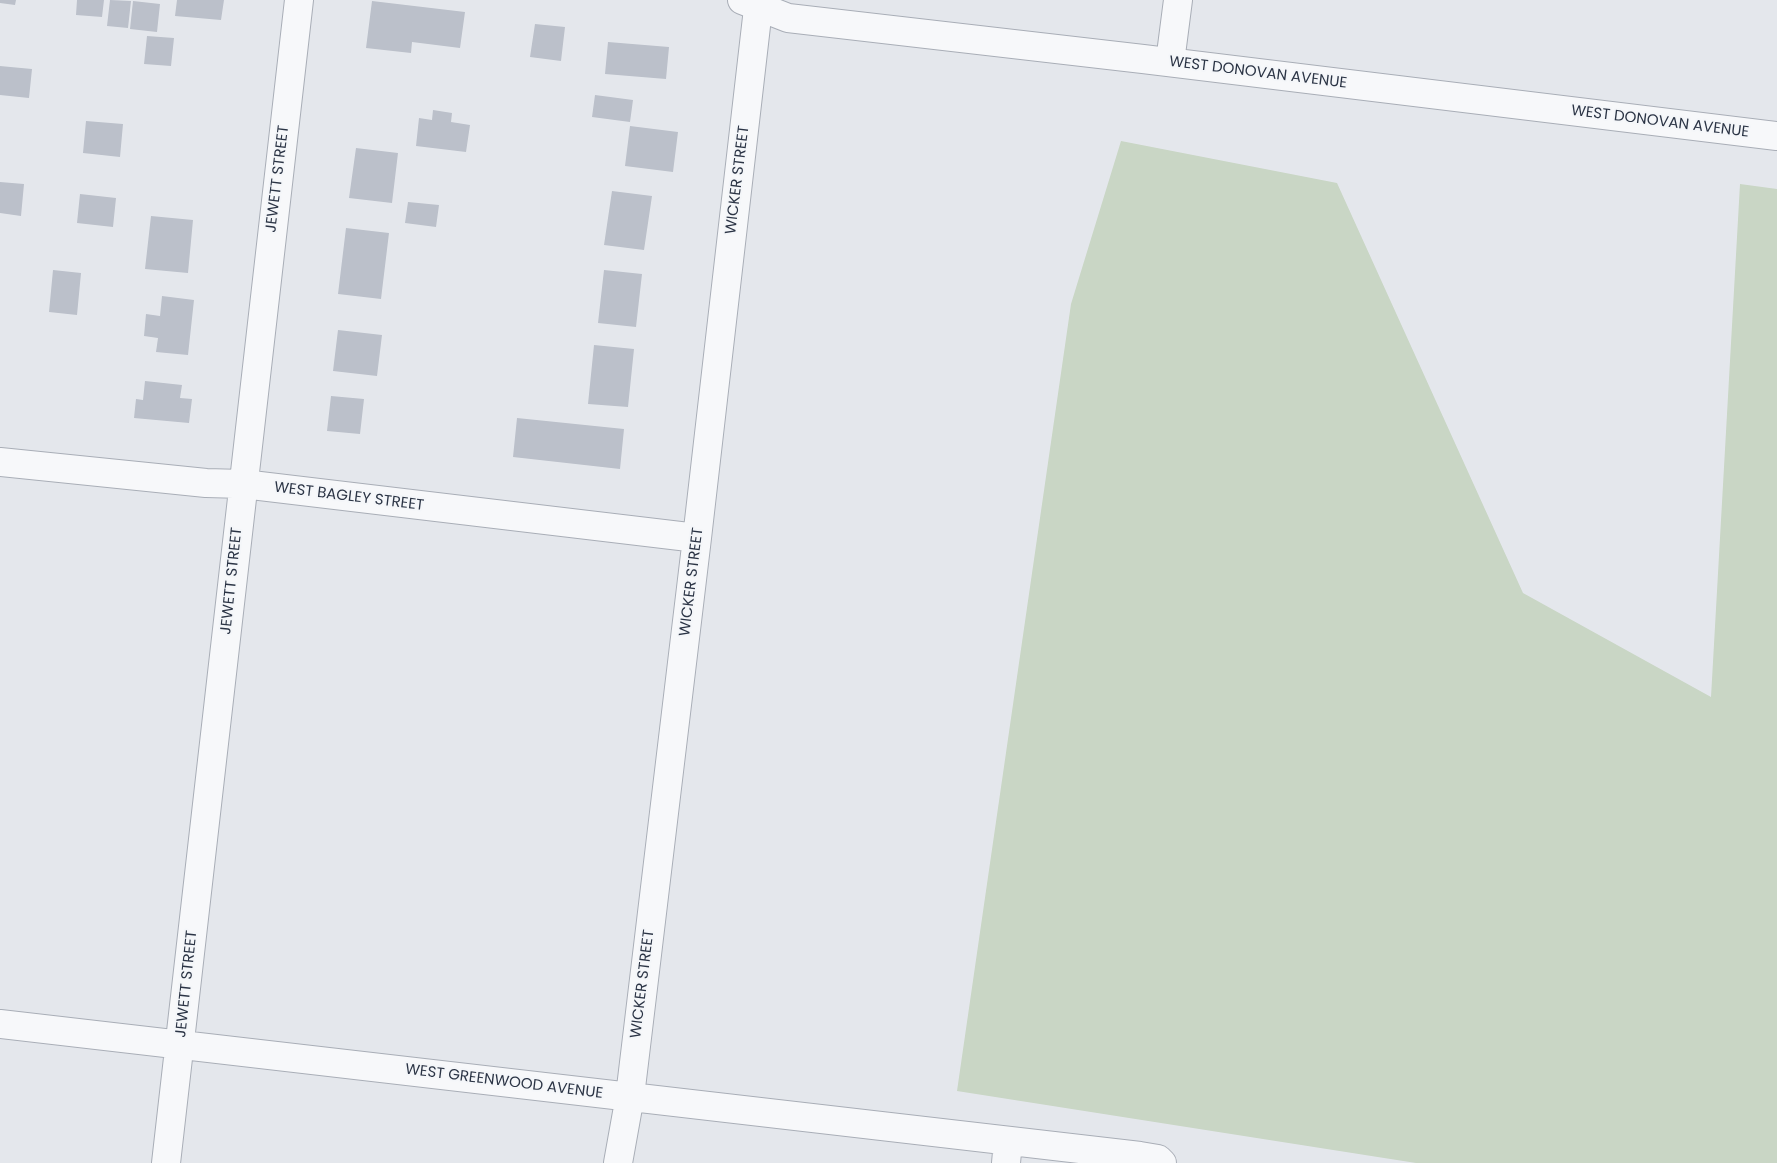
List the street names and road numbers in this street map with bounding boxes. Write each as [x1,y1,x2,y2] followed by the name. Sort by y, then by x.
[1168,53,1348,93] street label: WEST DONOVAN AVENUE
[1570,102,1750,142] street label: WEST DONOVAN AVENUE
[263,124,293,234] street label: JEWETT STREET
[722,125,754,235] street label: WICKER STREET
[273,479,425,515] street label: WEST BAGLEY STREET
[217,526,247,636] street label: JEWETT STREET
[676,527,708,637] street label: WICKER STREET
[172,929,202,1039] street label: JEWETT STREET
[627,929,659,1039] street label: WICKER STREET
[404,1061,604,1103] street label: WEST GREENWOOD AVENUE

